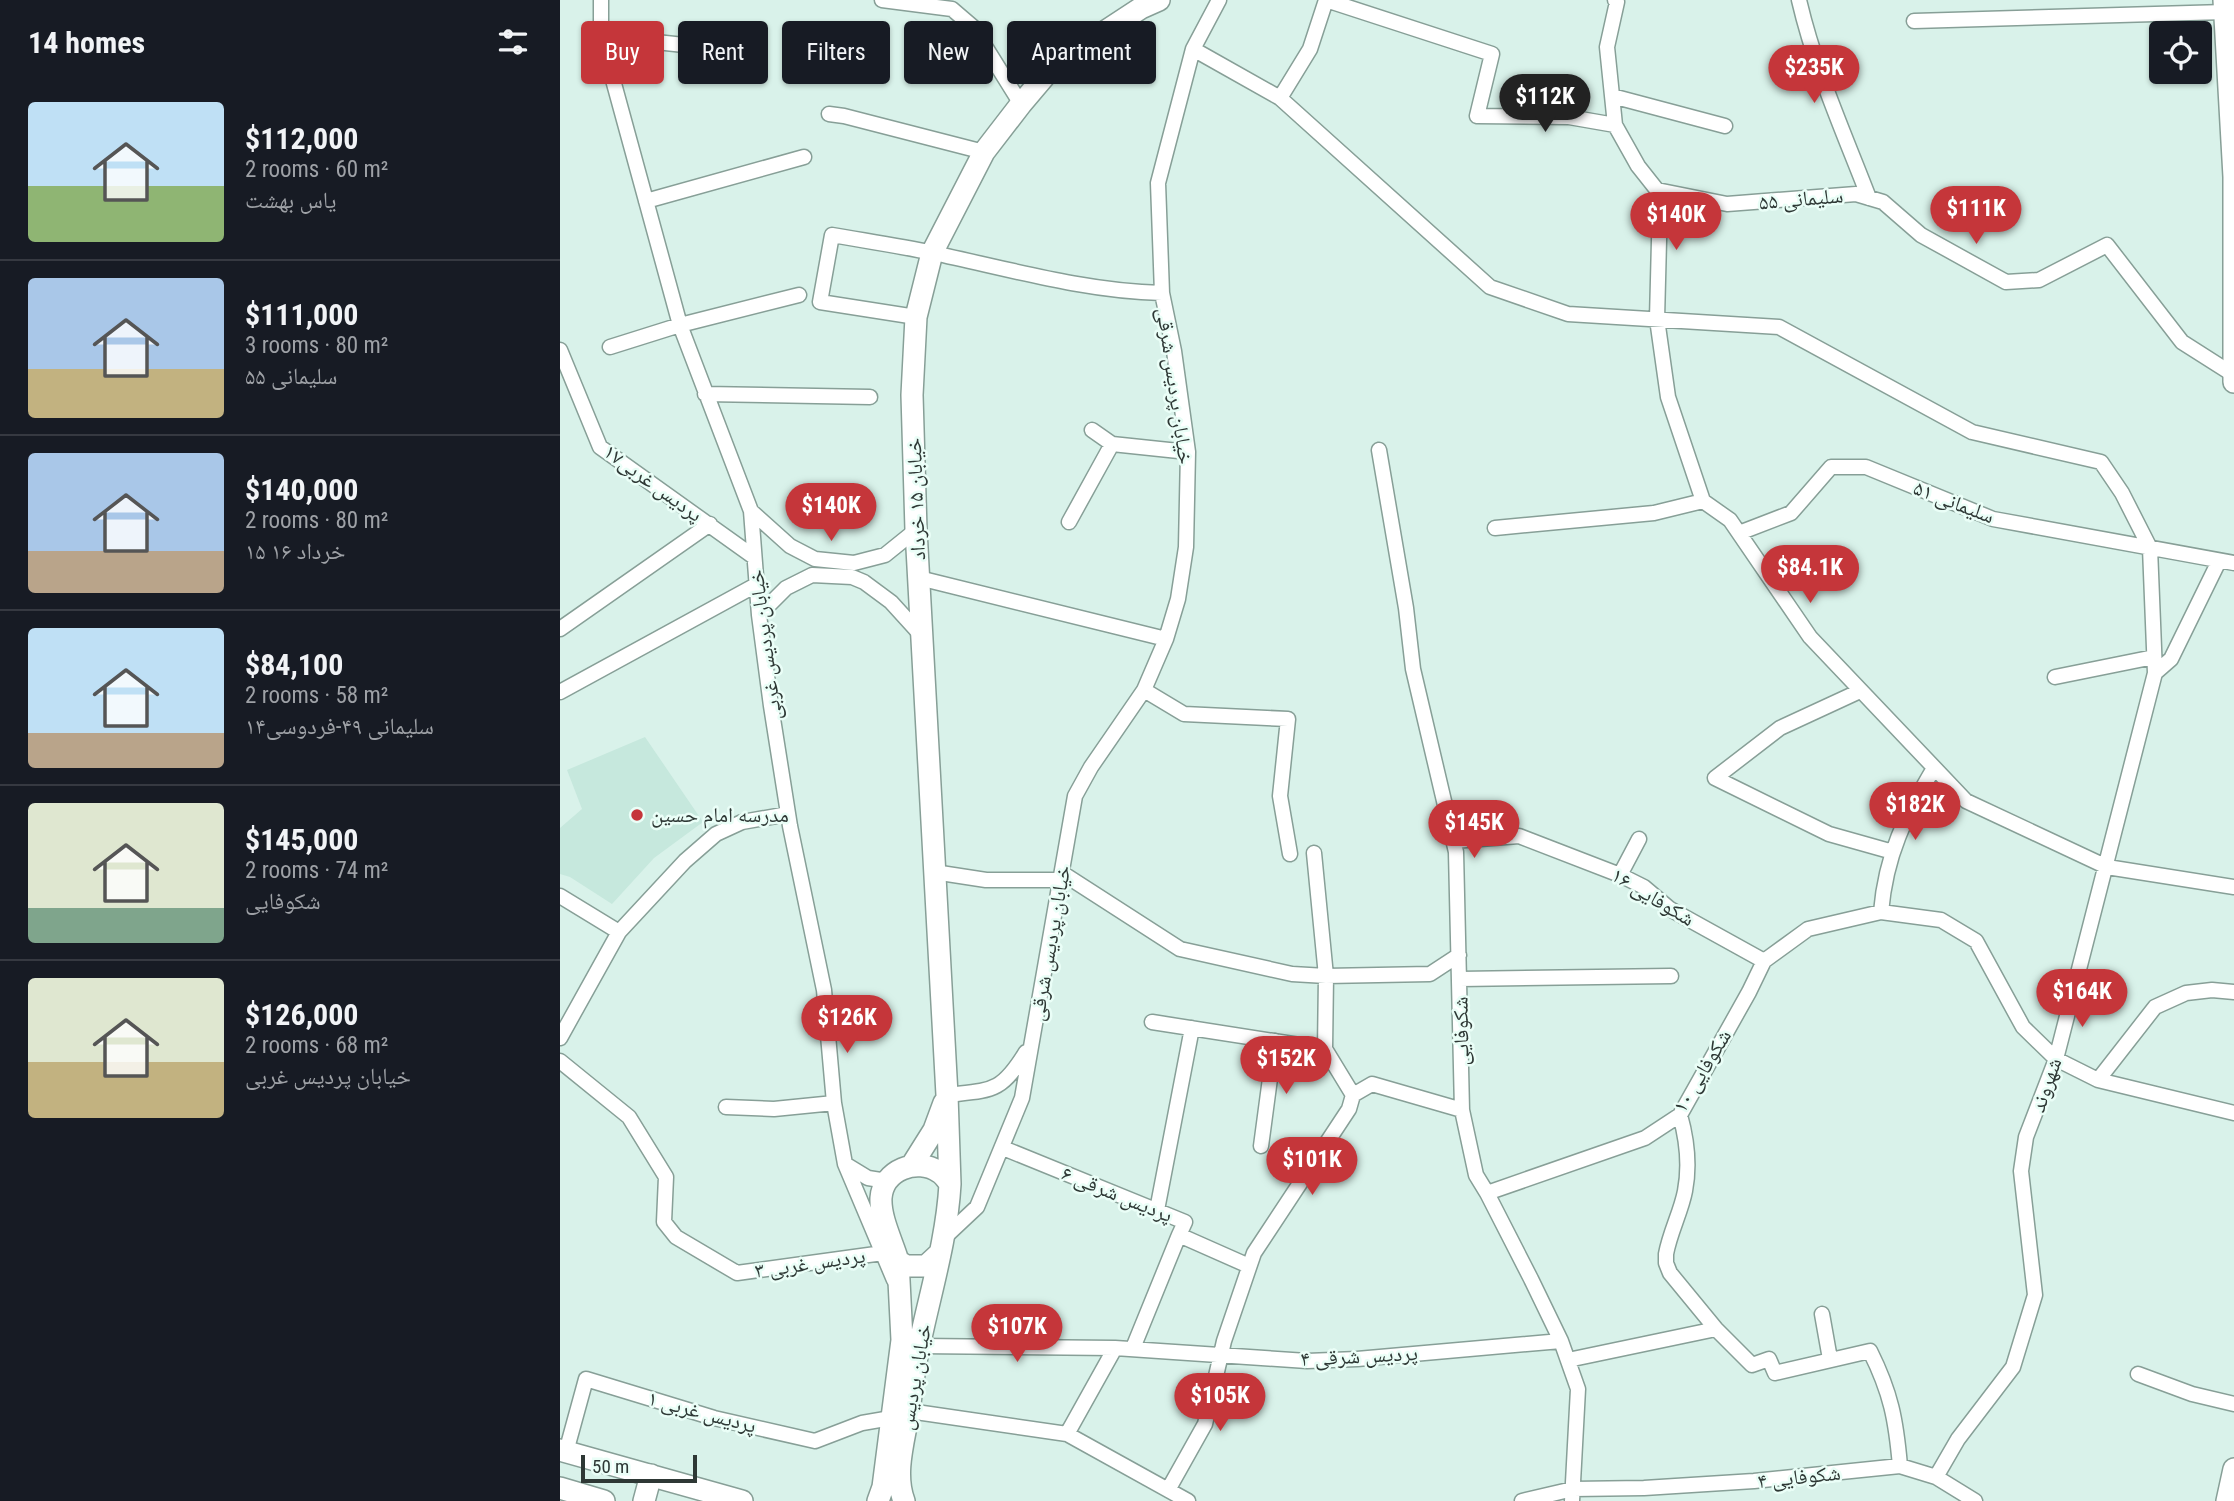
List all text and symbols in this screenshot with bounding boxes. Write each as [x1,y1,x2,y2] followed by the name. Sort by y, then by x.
[581,21,664,84] chip: Buy
[678,21,768,84] chip: Rent
[782,21,890,84] chip: Filters
[904,21,993,84] chip: New
[1007,21,1156,84] chip: Apartment
[2149,21,2212,84] map controls
[2149,21,2212,84] button: locate
[494,23,532,61] icon: filters
[28,25,145,60] text: 14 homes
[1765,46,1863,105] pin: $235K
[1784,54,1844,81] text: $235K
[1496,74,1594,134] pin: $112K
[1515,83,1575,110] text: $112K
[245,121,358,156] text: $112,000
[84,130,168,214] icon: home
[245,156,388,183] text: 2 rooms · 60 m²
[1758,183,1844,216] street label: سلیمانی ۵۵
[245,187,336,214] text: یاس بهشت
[1927,187,2025,246] pin: $111K
[1627,192,1725,252] pin: $140K
[1946,195,2006,222] text: $111K
[1646,201,1706,228] text: $140K
[245,297,358,332] text: $111,000
[84,306,168,390] icon: home
[1151,306,1198,466] street label: خیابان پردیس شرقی
[245,332,388,359] text: 3 rooms · 80 m²
[245,363,337,390] text: سلیمانی ۵۵
[902,437,930,561] street label: خیابان ۱۵ خرداد
[598,439,707,528] street label: پردیس غربی۱۷
[245,472,358,507] text: $140,000
[1910,476,1998,529] street label: سلیمانی ۵۱
[84,481,168,565] icon: home
[782,484,880,543] pin: $140K
[801,492,861,519] text: $140K
[245,507,388,534] text: 2 rooms · 80 m²
[245,538,345,565] text: ۱۵ خرداد ۱۶
[1753,546,1867,605] pin: $84.1K
[1777,554,1843,581] text: $84.1K
[744,568,787,722] street label: خیابان پردیس غربی
[245,647,343,682] text: $84,100
[84,656,168,740] icon: home
[245,682,388,709] text: 2 rooms · 58 m²
[245,713,434,740] text: سلیمانی ۴۹-فردوسی۱۴
[1866,782,1964,842] pin: $182K
[1885,791,1945,818] text: $182K
[1425,800,1523,860] pin: $145K
[651,803,789,829] place label: مدرسه امام حسین
[629,807,645,823] marker: مدرسه امام حسین
[1444,809,1504,836] text: $145K
[245,822,358,857] text: $145,000
[84,831,168,915] icon: home
[245,857,388,884] text: 2 rooms · 74 m²
[1024,863,1077,1023] street label: خیابان پردیس شرقی
[1607,863,1699,932] street label: شکوفایی ۱۶
[245,888,321,915] text: شکوفایی
[2033,970,2131,1029] pin: $164K
[2052,978,2112,1005] text: $164K
[798,996,896,1055] pin: $126K
[1448,996,1475,1066] street label: شکوفایی
[245,997,358,1032] text: $126,000
[817,1004,877,1031] text: $126K
[84,1006,168,1090] icon: home
[1668,1025,1737,1117] street label: شکوفایی ۱۰
[245,1032,388,1059] text: 2 rooms · 68 m²
[1237,1036,1335,1096] pin: $152K
[1256,1045,1316,1072] text: $152K
[2026,1055,2066,1115] street label: شهروند
[245,1063,411,1090] text: خیابان پردیس غربی
[1263,1138,1361,1197] pin: $101K
[1282,1146,1342,1173] text: $101K
[1058,1161,1176,1228] street label: پردیس شرقی ۶
[753,1243,867,1284] street label: پردیس غربی ۳
[968,1304,1066,1364] pin: $107K
[987,1313,1047,1340] text: $107K
[894,1322,937,1432] street label: خیابان پردیس
[1300,1341,1418,1372] street label: پردیس شرقی ۴
[1171,1374,1269,1433] pin: $105K
[1190,1382,1250,1409] text: $105K
[645,1386,759,1439] street label: پردیس غربی ۱
[581,1452,696,1484] scale bar
[592,1455,629,1478] text: 50 m
[1756,1461,1842,1494] street label: شکوفایی ۴

